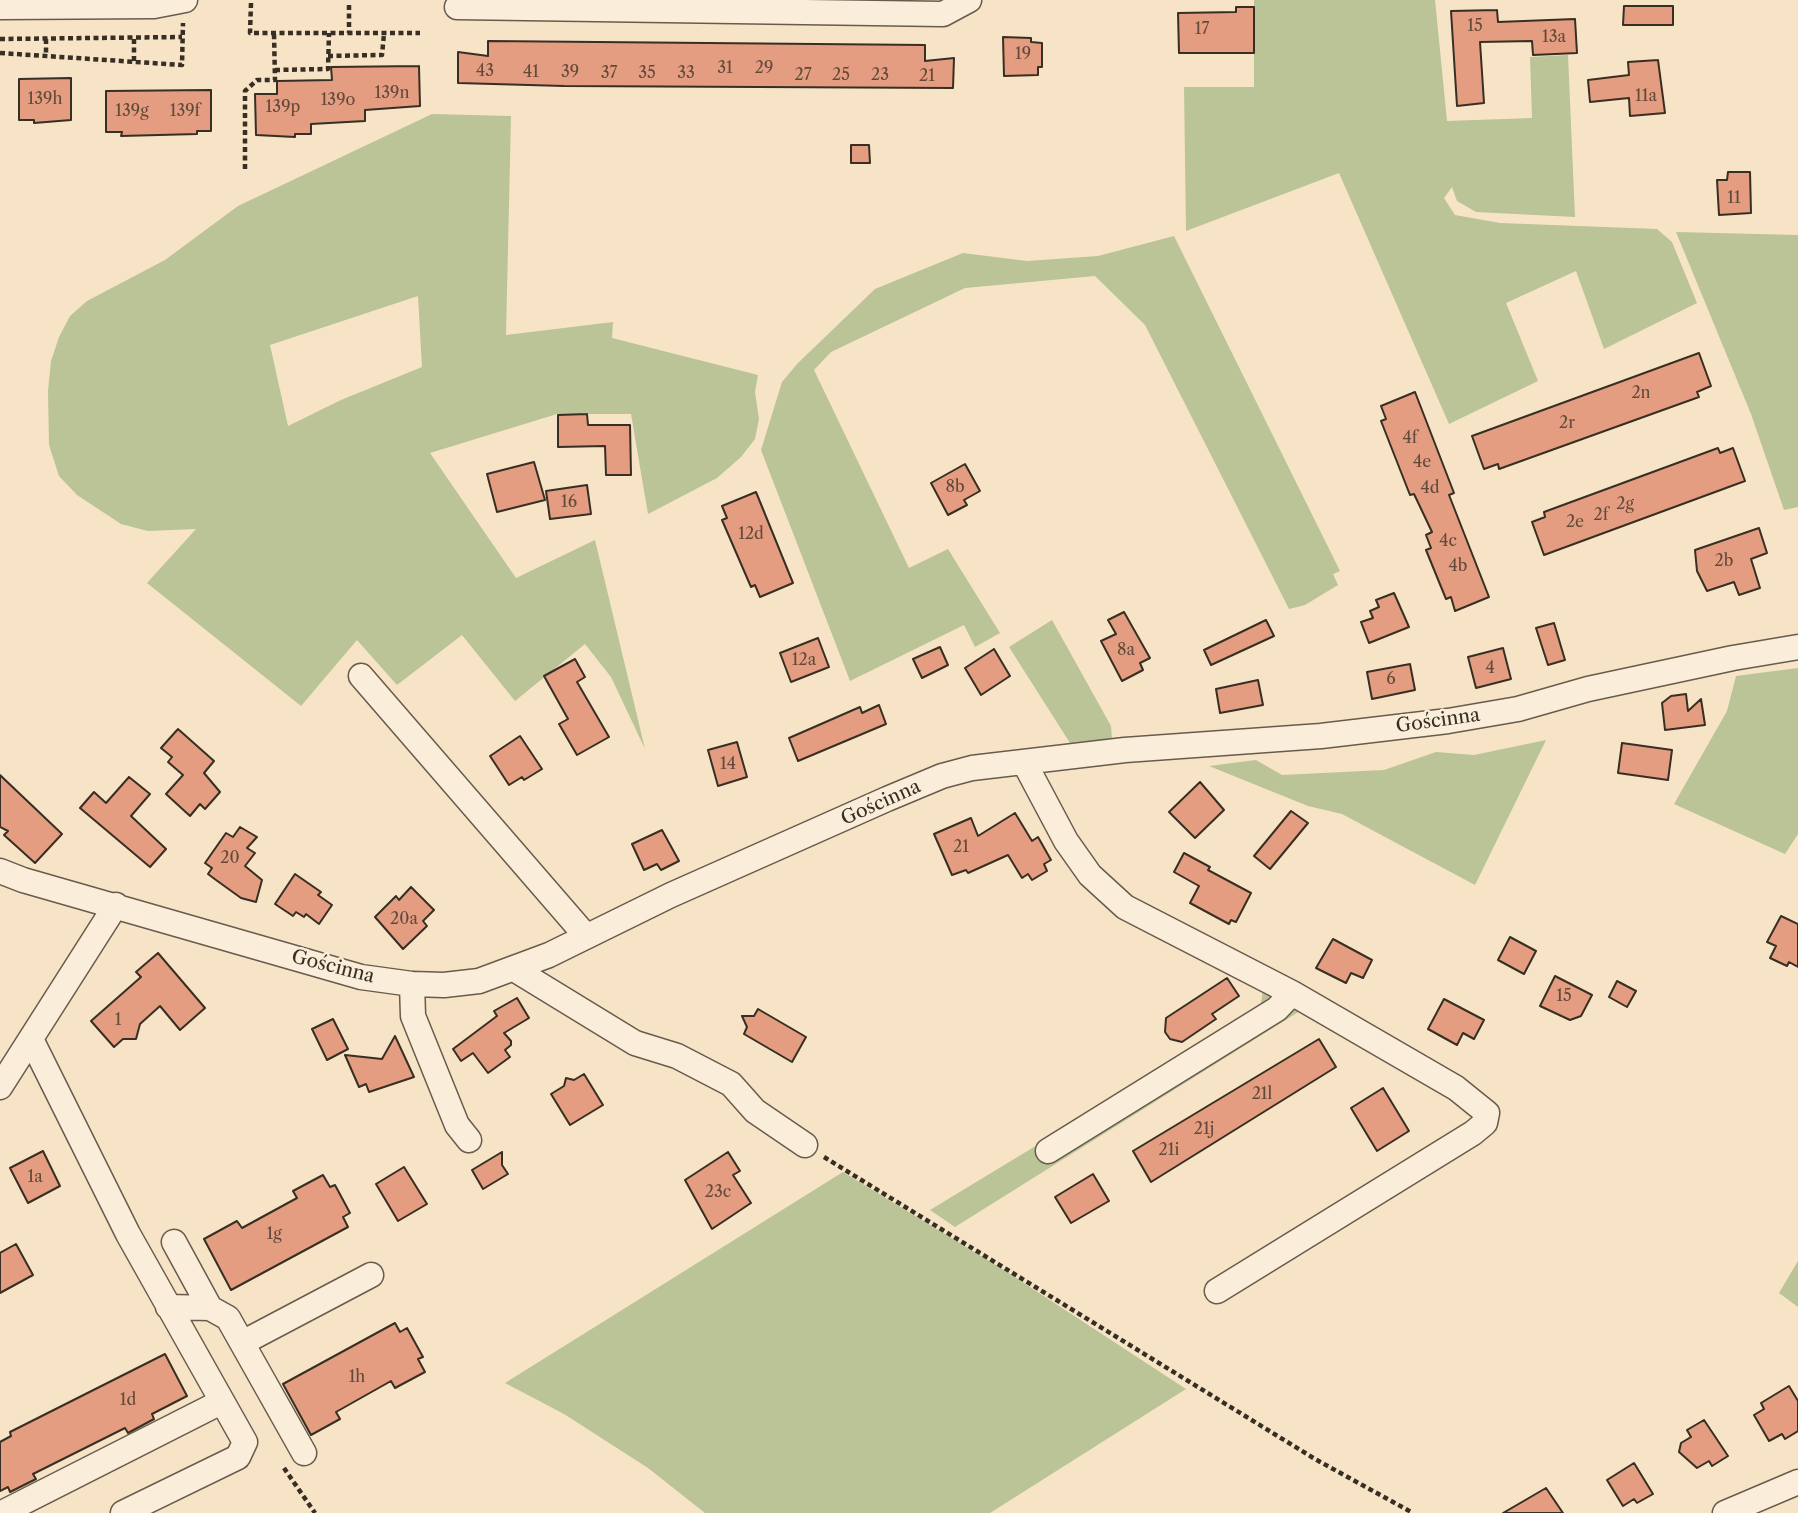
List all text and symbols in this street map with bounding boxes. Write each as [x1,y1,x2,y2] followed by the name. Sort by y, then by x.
[1467,16,1483,36] house number: 15
[1195,19,1209,39] house number: 17
[1542,27,1566,47] house number: 13a
[1015,44,1031,64] house number: 19
[717,58,733,78] house number: 31
[755,58,773,78] house number: 29
[476,61,494,81] house number: 43
[523,62,539,82] house number: 41
[561,62,579,82] house number: 39
[601,63,617,83] house number: 37
[638,63,656,83] house number: 35
[677,63,695,83] house number: 33
[794,65,812,85] house number: 27
[832,65,850,85] house number: 25
[871,65,889,85] house number: 23
[919,66,935,86] house number: 21
[375,83,409,103] house number: 139n
[1635,86,1657,106] house number: 11a
[28,89,62,109] house number: 139h
[321,90,355,110] house number: 139o
[266,97,300,117] house number: 139p
[115,101,149,121] house number: 139g
[170,101,200,121] house number: 139f
[1727,188,1741,208] house number: 11
[1631,383,1651,403] house number: 2n
[1559,413,1575,433] house number: 2r
[1403,428,1417,448] house number: 4f
[1413,452,1431,472] house number: 4e
[945,477,965,497] house number: 8b
[1421,478,1439,498] house number: 4d
[561,492,577,512] house number: 16
[1616,494,1634,514] house number: 2g
[1594,505,1608,525] house number: 2f
[1566,512,1584,532] house number: 2e
[738,524,764,544] house number: 12d
[1439,531,1457,551] house number: 4c
[1715,551,1733,571] house number: 2b
[1449,556,1467,576] house number: 4b
[1117,640,1135,660] house number: 8a
[792,650,816,670] house number: 12a
[1485,658,1495,678] house number: 4
[1386,669,1396,689] house number: 6
[1394,704,1482,738] street label: Gościnna
[720,754,736,774] house number: 14
[838,775,924,831] street label: Gościnna
[953,837,969,857] house number: 21
[220,848,240,868] house number: 20
[390,909,418,929] house number: 20a
[289,946,377,988] street label: Gościnna
[1556,986,1572,1006] house number: 15
[115,1010,121,1030] house number: 1
[1252,1084,1272,1104] house number: 21l
[1194,1119,1214,1139] house number: 21j
[1159,1140,1179,1160] house number: 21i
[27,1167,43,1187] house number: 1a
[705,1182,731,1202] house number: 23c
[266,1224,282,1244] house number: 1g
[349,1367,365,1387] house number: 1h
[120,1390,136,1410] house number: 1d

